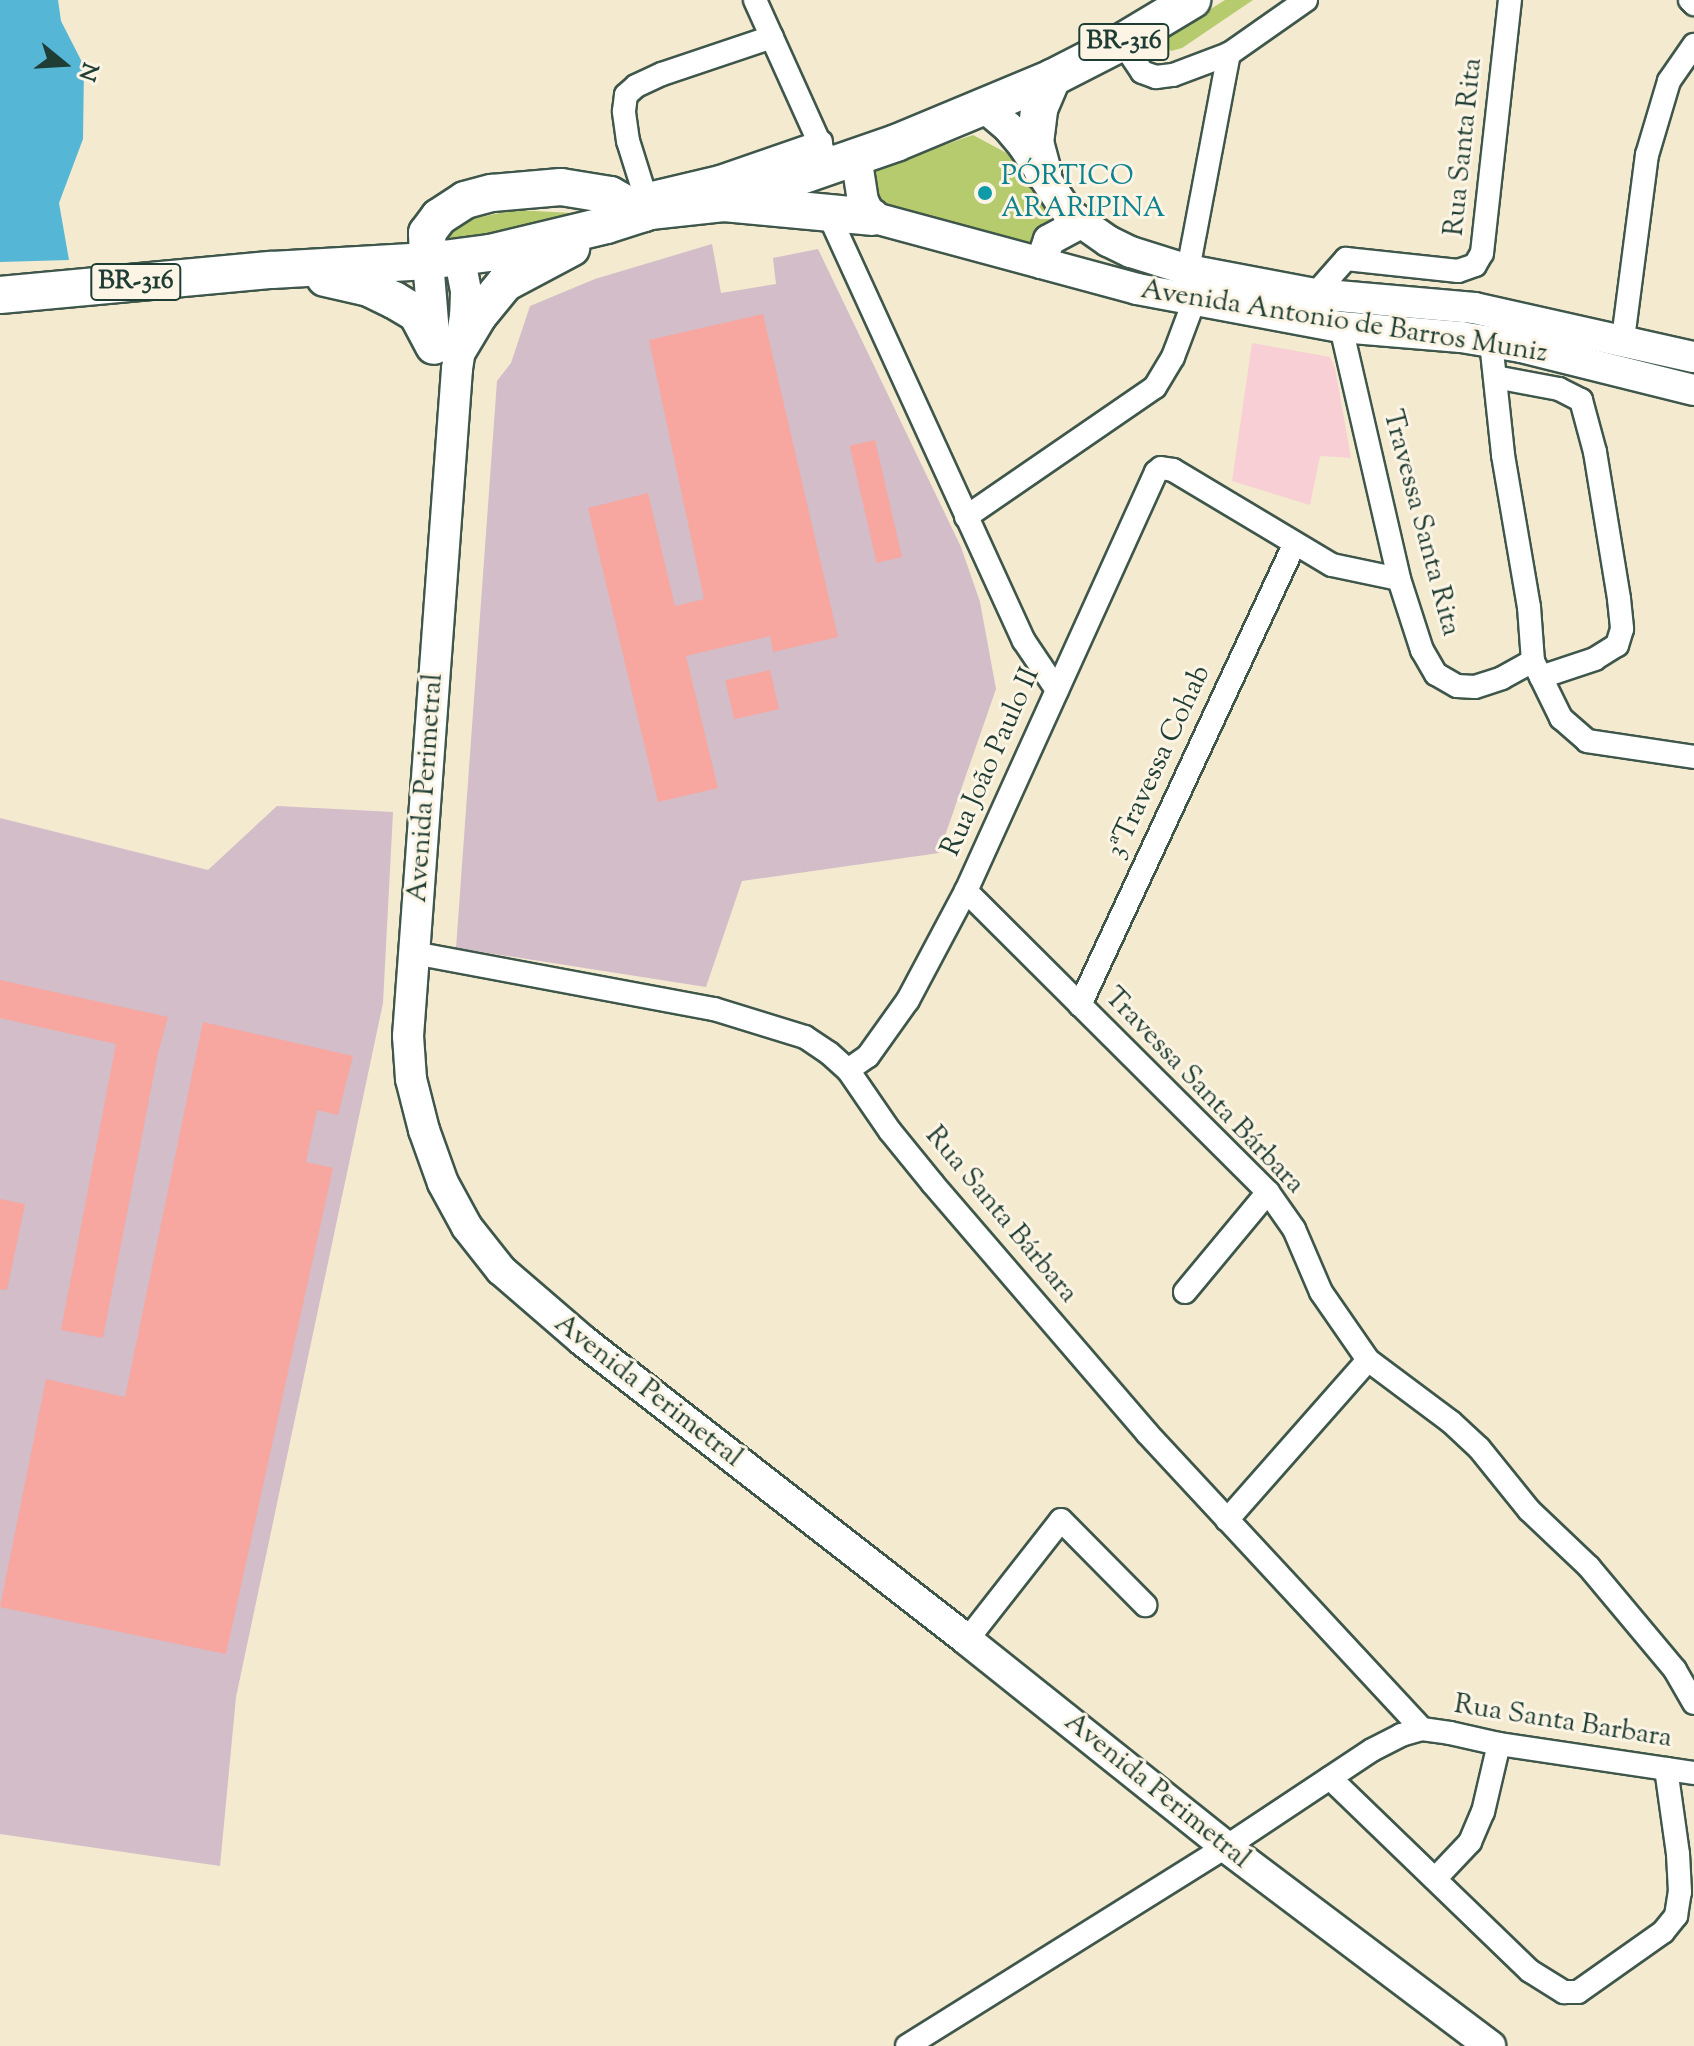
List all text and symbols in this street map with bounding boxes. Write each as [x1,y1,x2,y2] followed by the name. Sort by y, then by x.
[1078,20,1170,64] road number: BR-316
[24,24,104,104] north arrow
[1438,56,1490,238] street label: Rua Santa Rita
[69,58,105,85] text: N
[1001,160,1166,226] place label: PÓRTICO ARARIPINA
[976,184,994,202] marker: PÓRTICO ARARIPINA
[90,260,182,304] road number: BR-316
[1138,273,1550,371] street label: Avenida Antonio de Barros Muniz
[1375,406,1467,640] street label: Travessa Santa Rita
[1100,660,1218,864] street label: 3ªTravessa Cohab
[934,663,1048,861] street label: Rua João Paulo II
[401,672,451,904] street label: Avenida Perimetral
[1097,981,1311,1201] street label: Travessa Santa Bárbara
[917,1120,1085,1310] street label: Rua Santa Bárbara
[547,1307,749,1475] street label: Avenida Perimetral
[1452,1688,1674,1756] street label: Rua Santa Barbara
[1057,1706,1257,1876] street label: Avenida Perimetral

